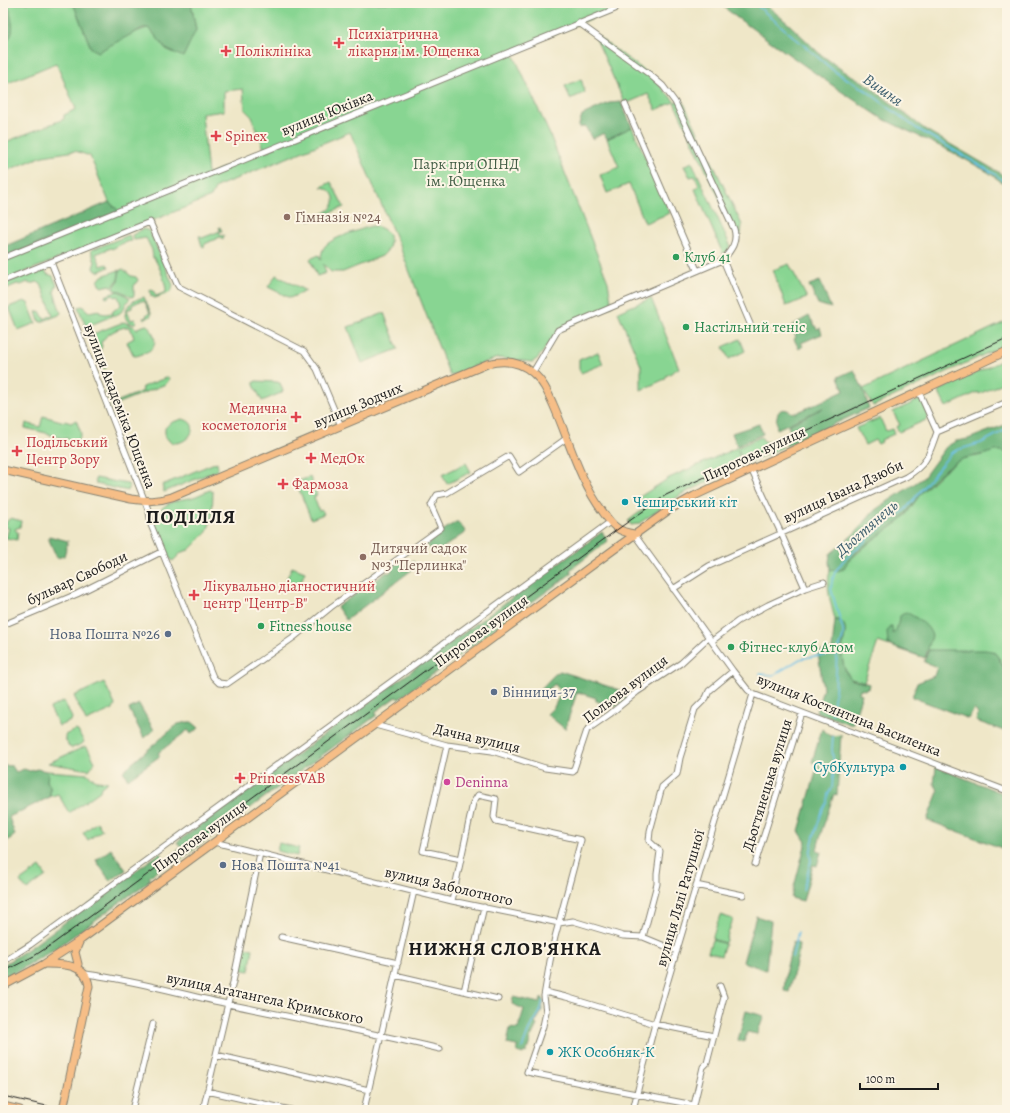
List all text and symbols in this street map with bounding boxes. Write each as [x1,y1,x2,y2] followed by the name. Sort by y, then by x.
[348,24,480,61] place label: Психіатрична лікарня ім. Ющенка
[333,37,345,49] marker: Психіатрична лікарня ім. Ющенка
[235,41,312,61] place label: Поліклініка
[220,45,232,57] marker: Поліклініка
[859,68,907,112] water label: Вишня
[278,85,376,140] street label: вулиця Юківка
[225,126,267,146] place label: Spinex
[210,130,222,142] marker: Spinex
[413,154,519,191] park label: Парк при ОПНД ім. Ющенка
[295,207,381,227] place label: Гімназія №24
[282,212,292,222] marker: Гімназія №24
[684,247,731,267] place label: Клуб 41
[671,252,681,262] marker: Клуб 41
[694,317,806,337] place label: Настільний теніс
[79,321,161,491] street label: вулиця Академіка Ющенка
[681,322,691,332] marker: Настільний теніс
[310,377,406,433] street label: вулиця Зодчих
[202,398,287,435] place label: Медична косметологія
[290,411,302,423] marker: Медична косметологія
[699,421,809,487] street label: Пирогова вулиця
[26,432,108,469] place label: Подільський Центр Зору
[11,445,23,457] marker: Подільський Центр Зору
[320,448,365,468] place label: МедОк
[305,452,317,464] marker: МедОк
[780,454,906,528] street label: вулиця Івана Дзюби
[292,474,348,494] place label: Фармоза
[277,478,289,490] marker: Фармоза
[633,492,738,512] place label: Чеширський кіт
[830,495,903,562] water label: Дьогтянець
[620,497,630,507] marker: Чеширський кіт
[146,504,236,530] district label: ПОДІЛЛЯ
[371,538,467,575] place label: Дитячий садок №3 "Перлинка"
[23,546,131,610] street label: бульвар Свободи
[358,552,368,562] marker: Дитячий садок №3 "Перлинка"
[203,576,376,613] place label: Лікувально діагностичний центр "Центр-В"
[188,589,200,601] marker: Лікувально діагностичний центр "Центр-В"
[430,590,532,672] street label: Пирогова вулиця
[269,616,352,636] place label: Fitness house
[256,621,266,631] marker: Fitness house
[49,624,160,644] place label: Нова Пошта №26
[163,629,173,639] marker: Нова Пошта №26
[739,637,854,657] place label: Фітнес-клуб Атом
[726,642,736,652] marker: Фітнес-клуб Атом
[578,650,672,728] street label: Польова вулиця
[754,669,944,761] street label: вулиця Костянтина Василенка
[502,682,576,702] place label: Вінниця-37
[489,687,499,697] marker: Вінниця-37
[737,716,797,854] street label: Дьогтянецька вулиця
[432,718,522,758] street label: Дачна вулиця
[813,757,895,777] place label: СубКультура
[898,762,908,772] marker: СубКультура
[249,768,326,788] place label: PrincessVAB
[234,772,246,784] marker: PrincessVAB
[455,772,508,792] place label: Deninna
[442,777,452,787] marker: Deninna
[149,795,251,877] street label: Пирогова вулиця
[651,827,709,969] street label: вулиця Лялі Ратушної
[231,855,340,875] place label: Нова Пошта №41
[218,860,228,870] marker: Нова Пошта №41
[383,862,515,910] street label: вулиця Заболотного
[408,936,602,962] district label: НИЖНЯ СЛОВ'ЯНКА
[165,967,365,1029] street label: вулиця Агатангела Кримського
[558,1042,655,1062] place label: ЖК Особняк-К
[545,1047,555,1057] marker: ЖК Особняк-К
[860,1065,938,1091] scale bar
[866,1071,895,1087] text: 100 m

